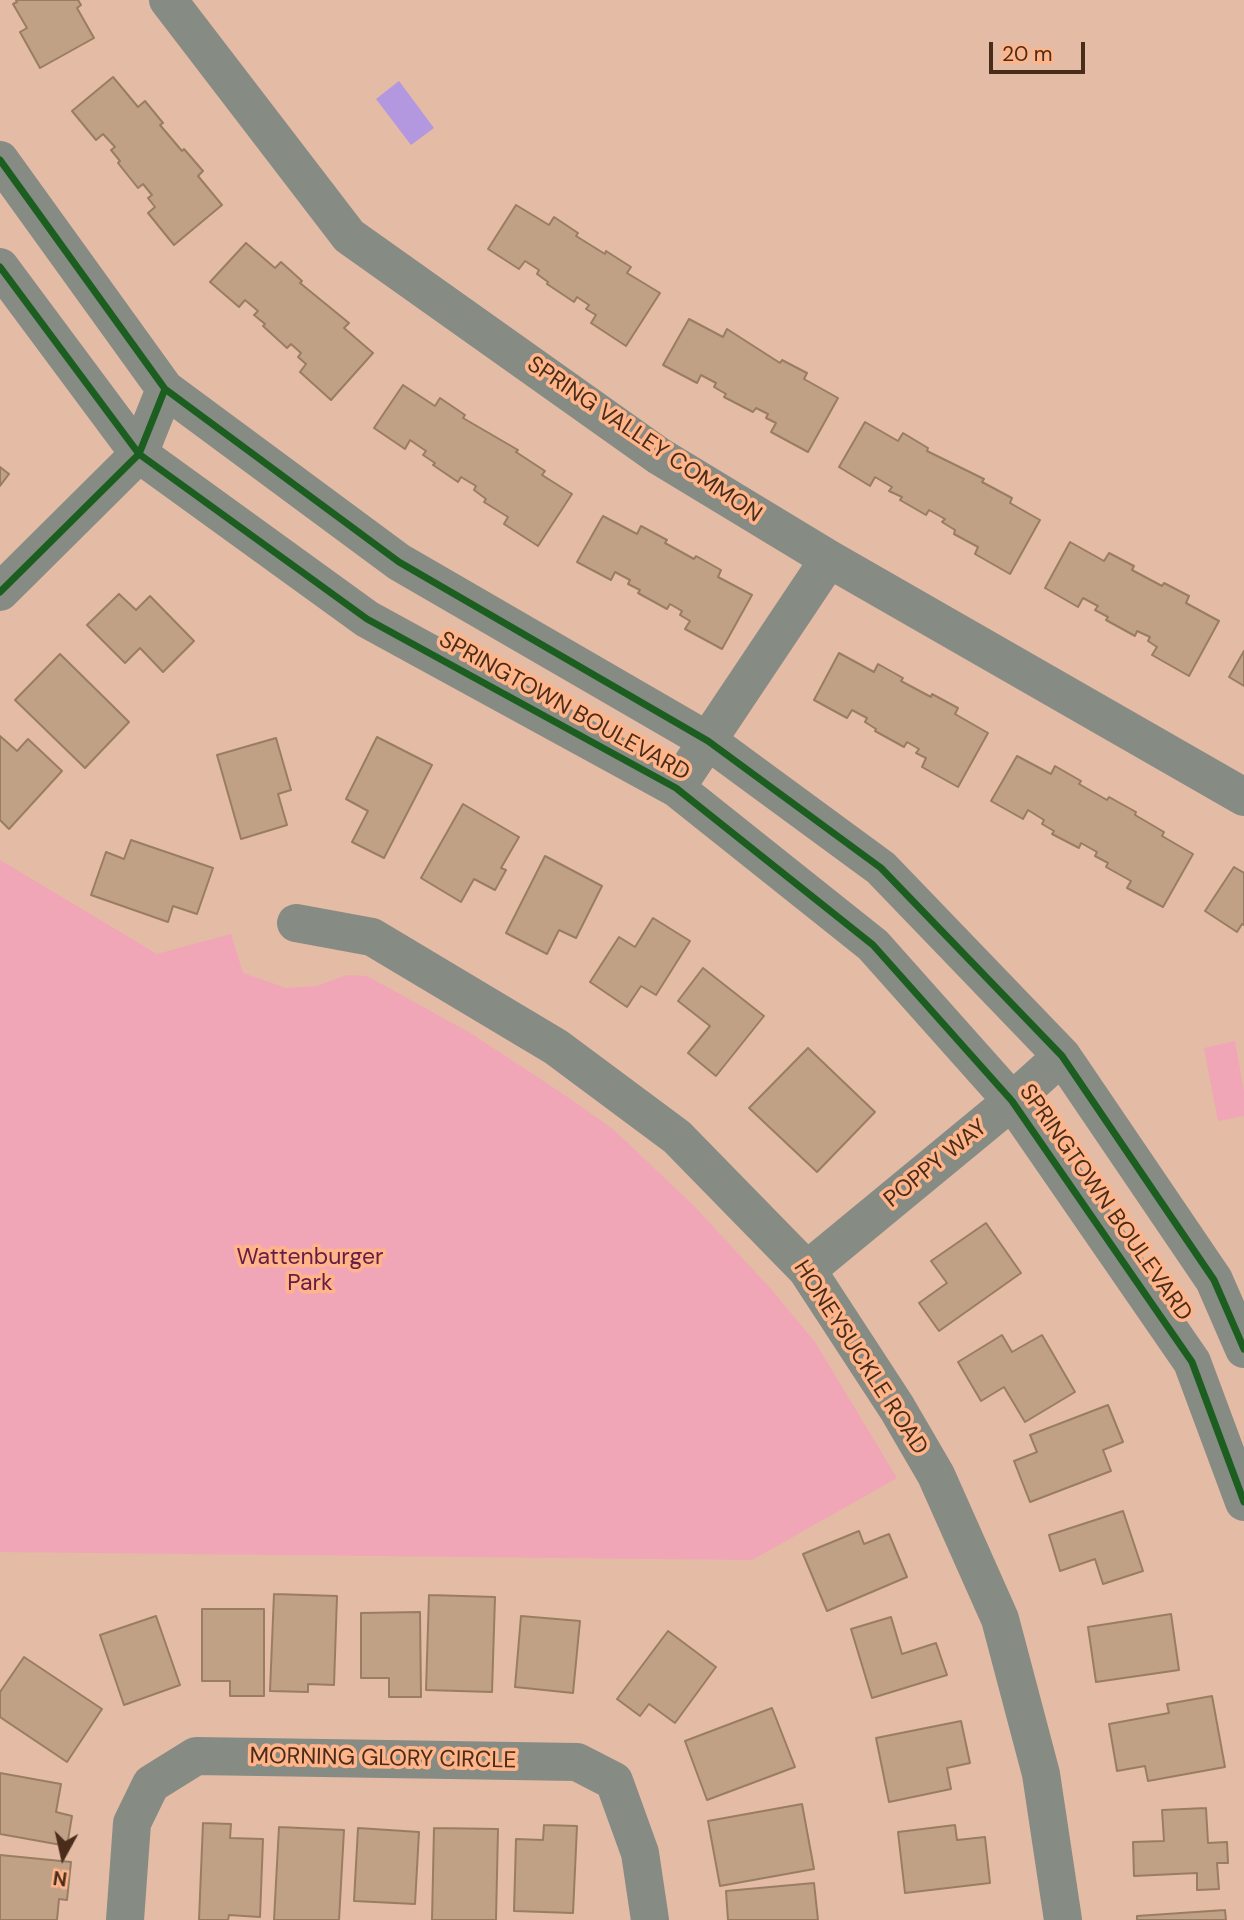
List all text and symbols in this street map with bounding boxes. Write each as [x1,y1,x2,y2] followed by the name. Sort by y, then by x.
[992,28,1088,72] scale bar
[1002,40,1053,68] text: 20 m
[521,351,767,529] street label: SPRING VALLEY COMMON
[434,626,694,788] street label: SPRINGTOWN BOULEVARD
[1013,1079,1197,1327] street label: SPRINGTOWN BOULEVARD
[879,1114,993,1214] street label: POPPY WAY
[236,1244,384,1298] park label: Wattenburger Park
[787,1256,933,1460] street label: HONEYSUCKLE ROAD
[249,1743,517,1775] street label: MORNING GLORY CIRCLE
[28,1822,98,1892] north arrow
[51,1865,69,1892] text: N

